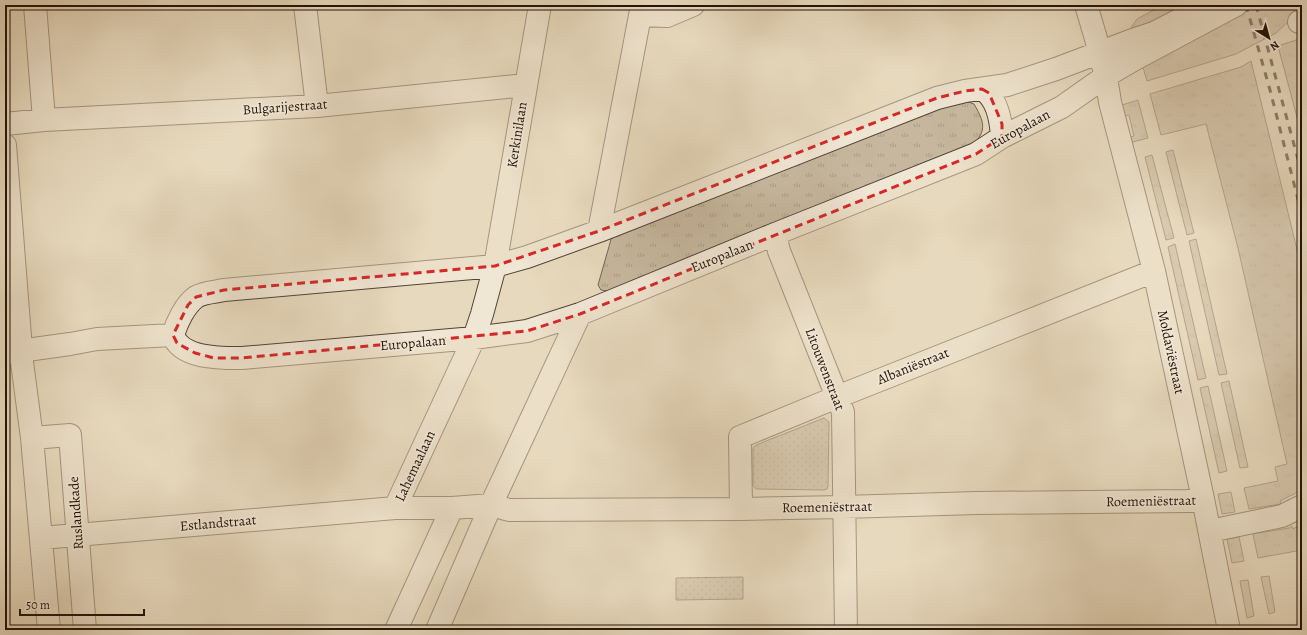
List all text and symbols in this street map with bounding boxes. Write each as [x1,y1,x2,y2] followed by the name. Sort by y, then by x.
[1249,18,1289,58] north arrow
[1267,37,1282,54] text: N
[242,95,328,119] street label: Bulgarijestraat
[502,100,532,169] street label: Kerkinilaan
[987,105,1054,153] street label: Europalaan
[688,235,756,277] street label: Europalaan
[1153,308,1189,396] street label: Moldaviëstraat
[801,325,850,413] street label: Litouwenstraat
[379,331,447,355] street label: Europalaan
[873,343,952,389] street label: Albaniëstraat
[390,427,440,505] street label: Lahemaalaan
[64,476,88,550] street label: Ruslandkade
[1106,491,1197,511] street label: Roemeniëstraat
[782,497,873,517] street label: Roemeniëstraat
[179,510,257,536] street label: Estlandstraat
[20,591,144,617] scale bar
[26,597,50,613] text: 50 m

